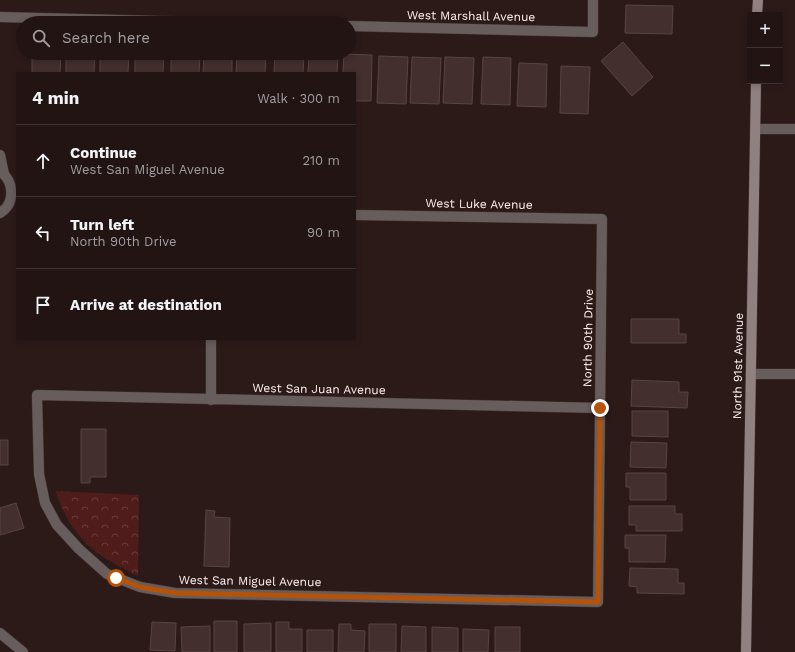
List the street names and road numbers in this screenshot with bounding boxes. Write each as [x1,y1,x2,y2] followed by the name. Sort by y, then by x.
[407,8,535,24] street label: West Marshall Avenue
[425,196,533,212] street label: West Luke Avenue
[580,289,596,387] street label: North 90th Drive
[730,313,746,419] street label: North 91st Avenue
[252,381,386,397] street label: West San Juan Avenue
[178,573,322,589] street label: West San Miguel Avenue

